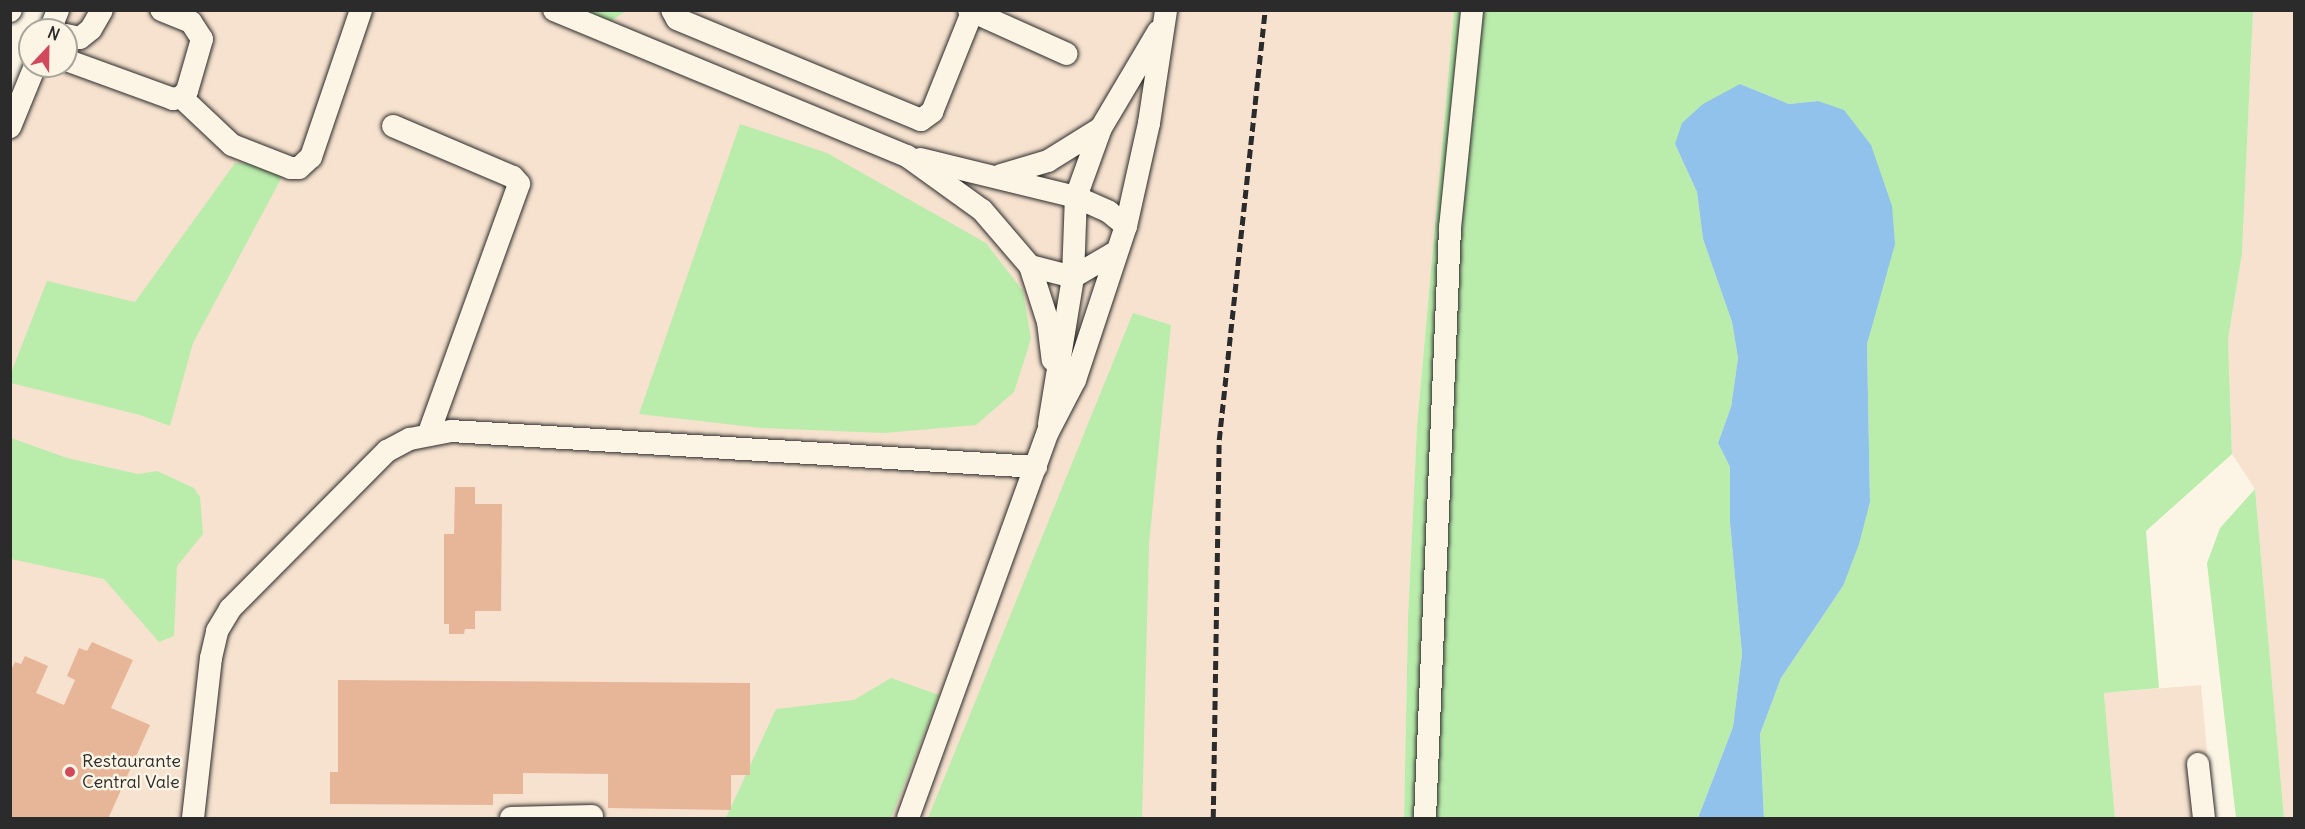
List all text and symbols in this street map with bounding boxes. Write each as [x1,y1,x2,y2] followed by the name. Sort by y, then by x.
[18,18,78,78] north arrow
[45,22,63,45] text: N
[82,751,181,794] place label: Restaurante Central Vale
[63,765,77,779] marker: Restaurante Central Vale

